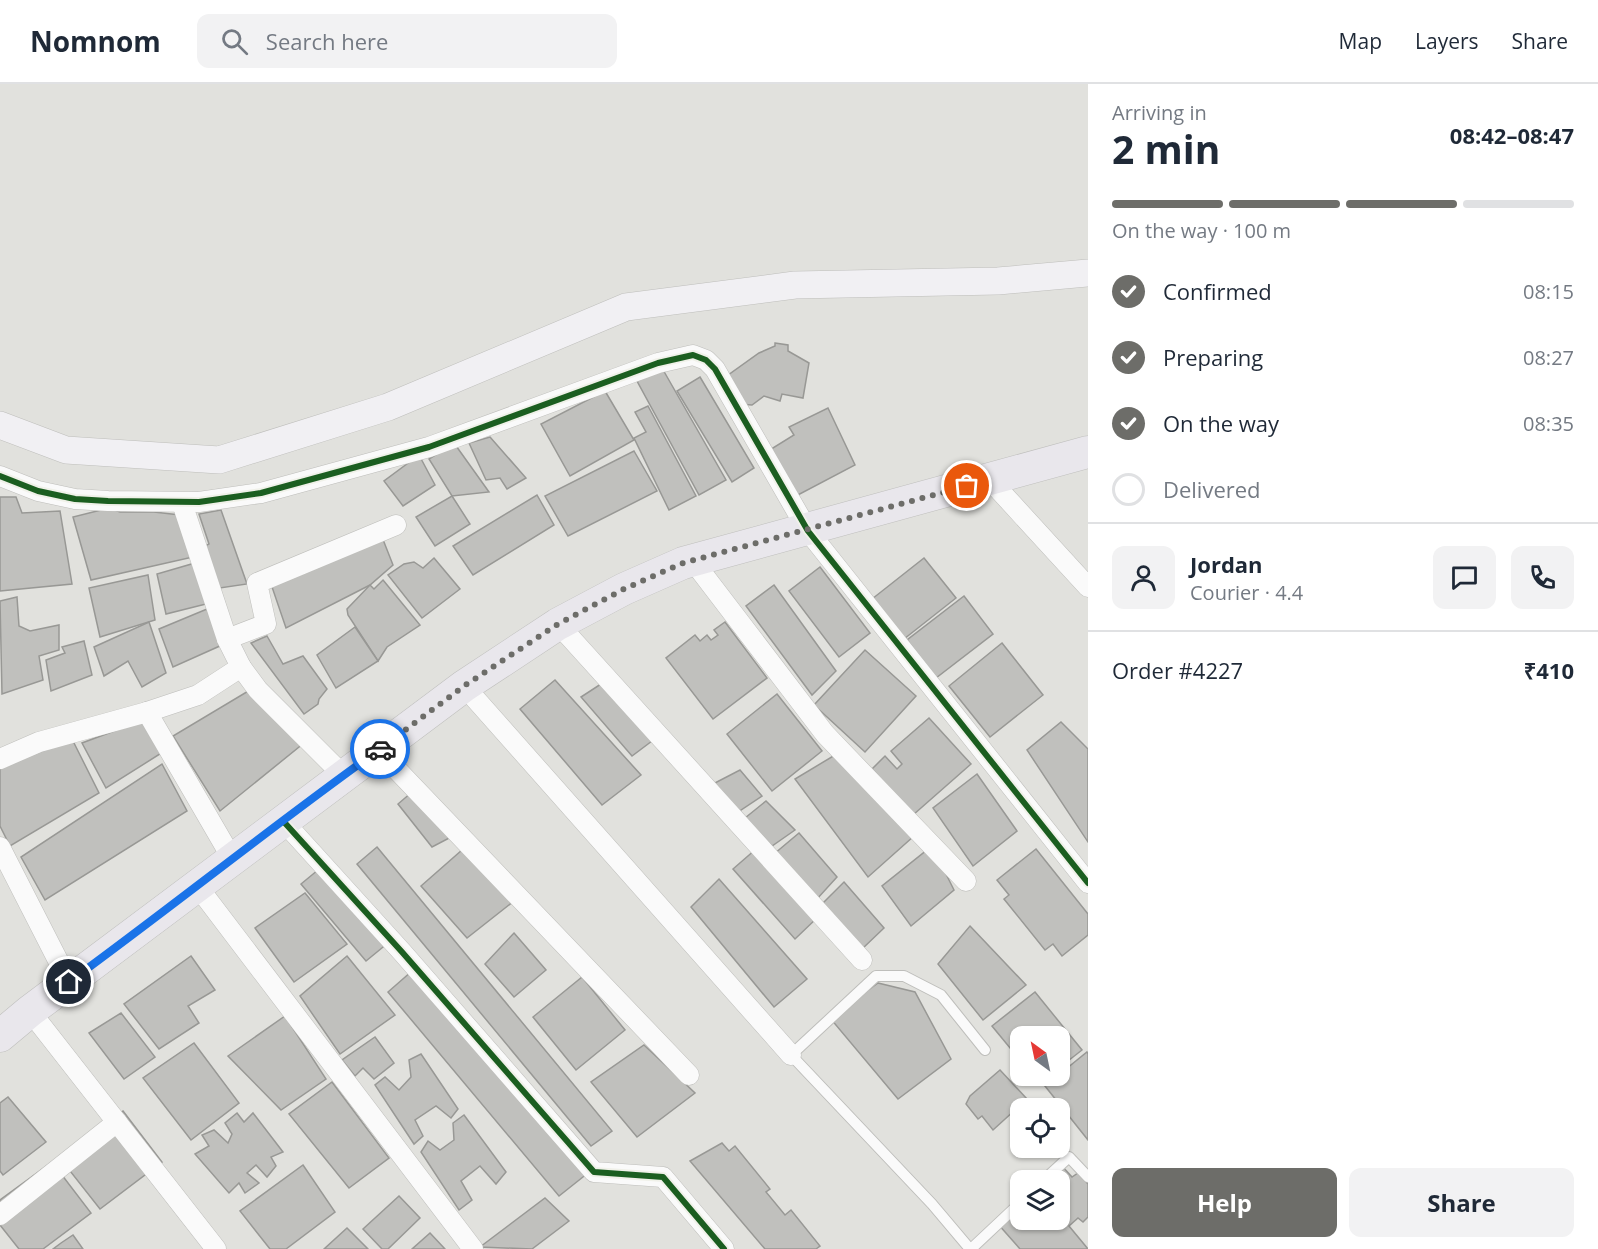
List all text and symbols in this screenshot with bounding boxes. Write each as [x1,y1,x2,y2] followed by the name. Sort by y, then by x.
[197,14,617,68] search box
[30,22,161,60] text: Nomnom
[218,25,251,58] icon: search
[266,26,388,56] text: Search here
[1339,27,1382,55] text: Map
[1415,27,1479,55] text: Layers
[1512,27,1568,55] text: Share
[1112,99,1207,126] text: Arriving in
[1450,120,1574,150] text: 08:42–08:47
[1112,122,1220,175] text: 2 min
[1112,217,1291,244] text: On the way · 100 m
[1112,275,1145,308] icon: check
[1163,276,1272,306] text: Confirmed
[1523,278,1574,305] text: 08:15
[1112,341,1145,374] icon: check
[1163,342,1263,372] text: Preparing
[1523,344,1574,371] text: 08:27
[1112,407,1145,440] icon: check
[1163,408,1279,438] text: On the way
[1523,410,1574,437] text: 08:35
[941,460,992,511] pin
[950,469,983,502] icon: bag
[1163,474,1261,504] text: Delivered
[1112,546,1175,609] button: person
[1433,546,1496,609] button: chat
[1511,546,1574,609] button: phone
[1190,549,1263,579] text: Jordan
[1190,579,1303,606] text: Courier · 4.4
[1112,655,1243,685] text: Order #4227
[1524,655,1574,685] text: ₹410
[350,719,410,779] courier
[364,733,397,766] icon: car
[43,956,94,1007] pin
[52,965,85,998] icon: home
[1010,1026,1070,1086] north arrow
[1010,1026,1070,1230] map controls
[1010,1098,1070,1158] button: locate
[1112,1168,1337,1237] button: Help
[1349,1168,1574,1237] button: Share
[1010,1170,1070,1230] button: layers

